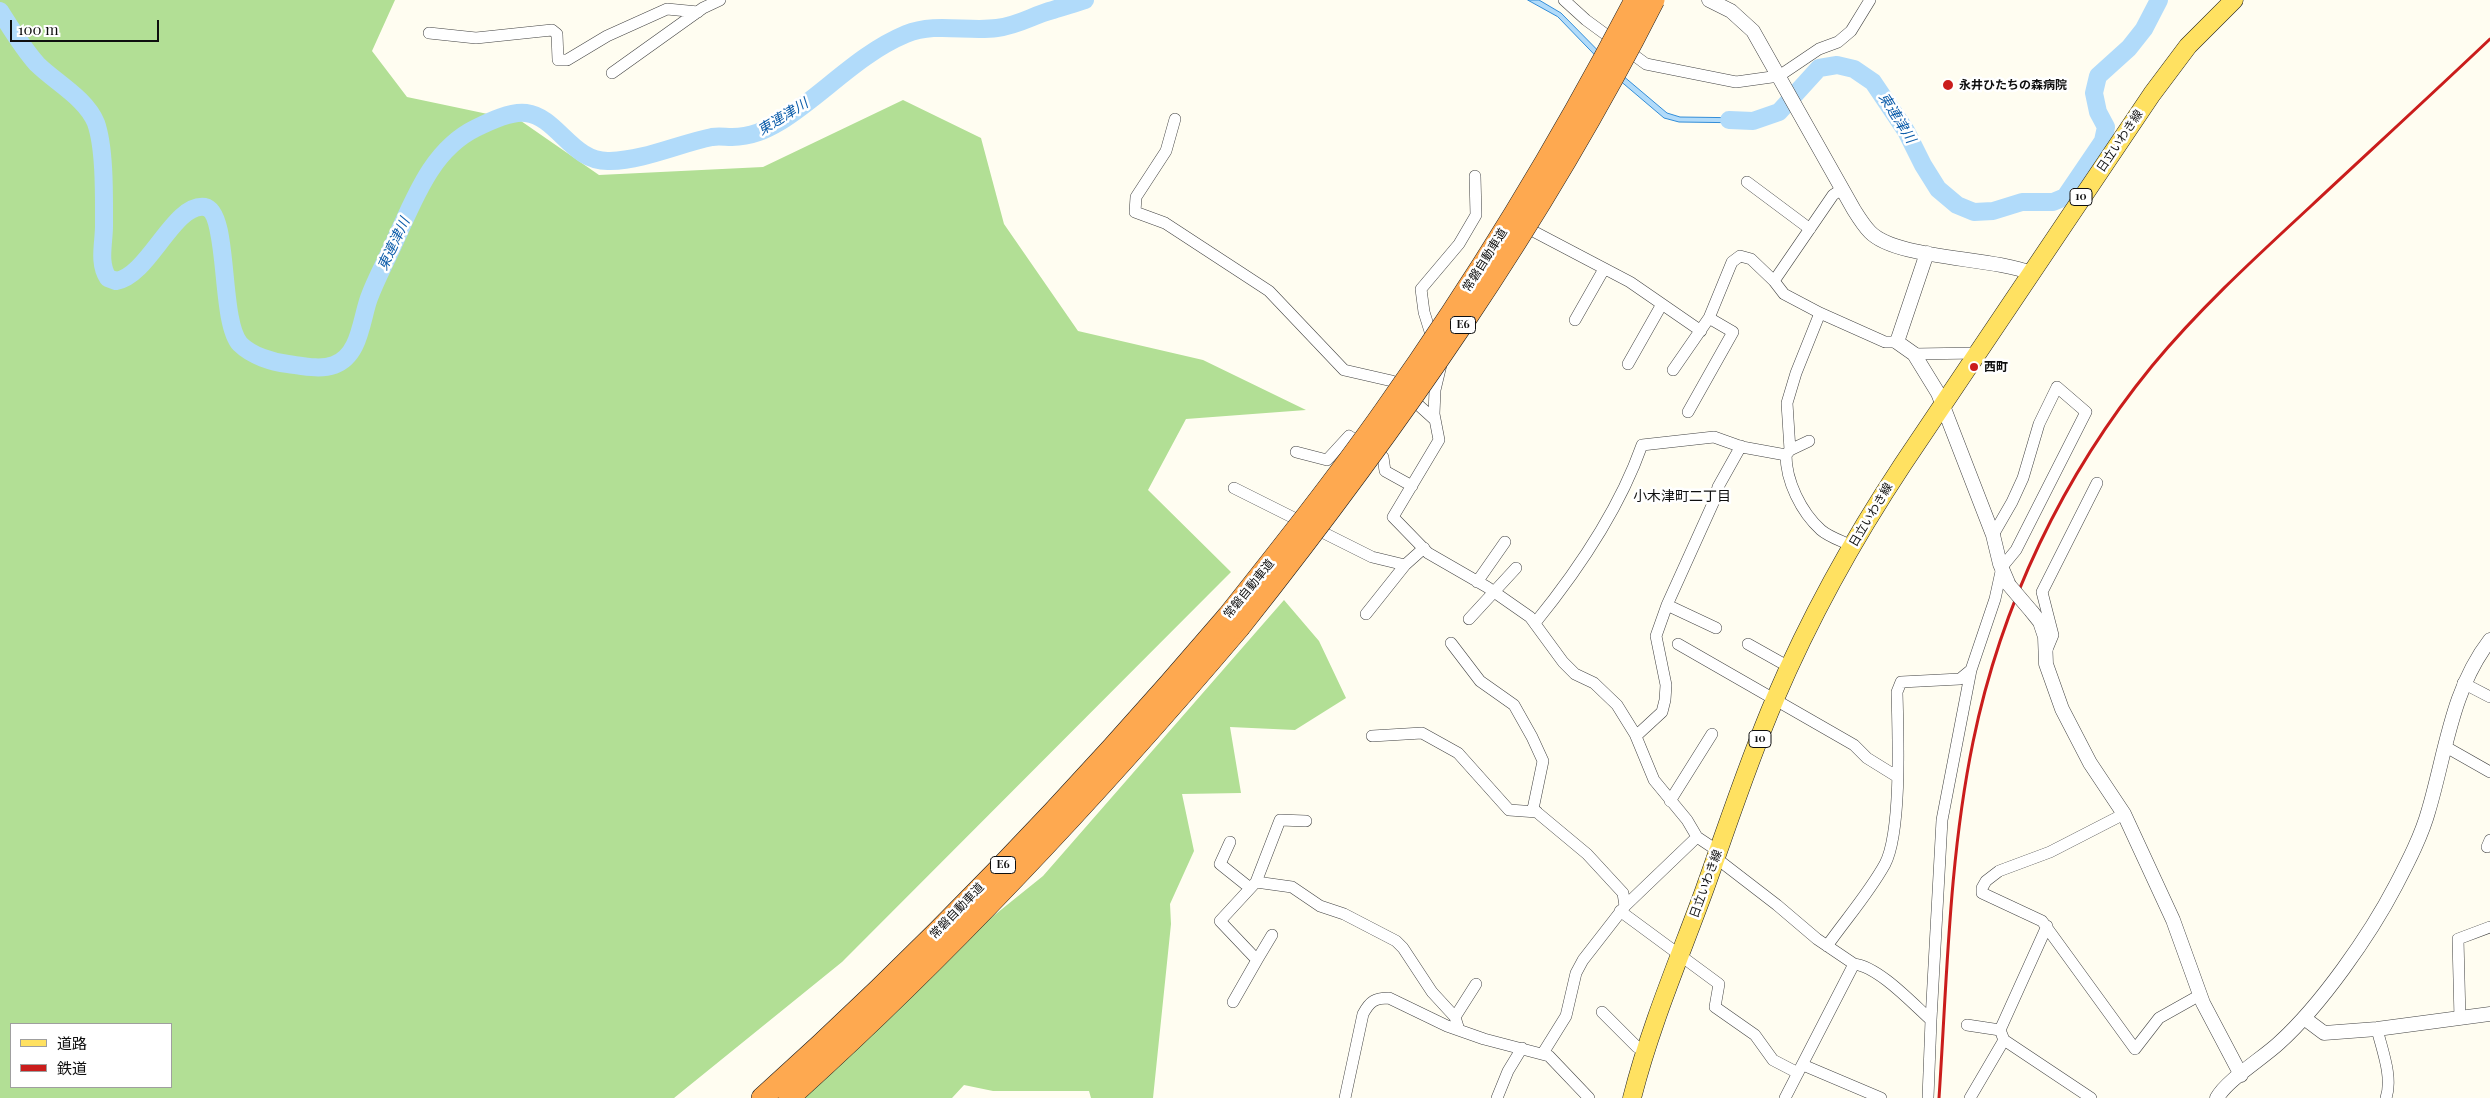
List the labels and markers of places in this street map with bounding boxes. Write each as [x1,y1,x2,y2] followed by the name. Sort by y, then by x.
[1941,78,1955,92] marker: 永井ひたちの森病院
[1959,78,2067,92] place label: 永井ひたちの森病院
[1984,360,2008,374] place label: 西町
[1968,361,1980,373] marker: 西町

